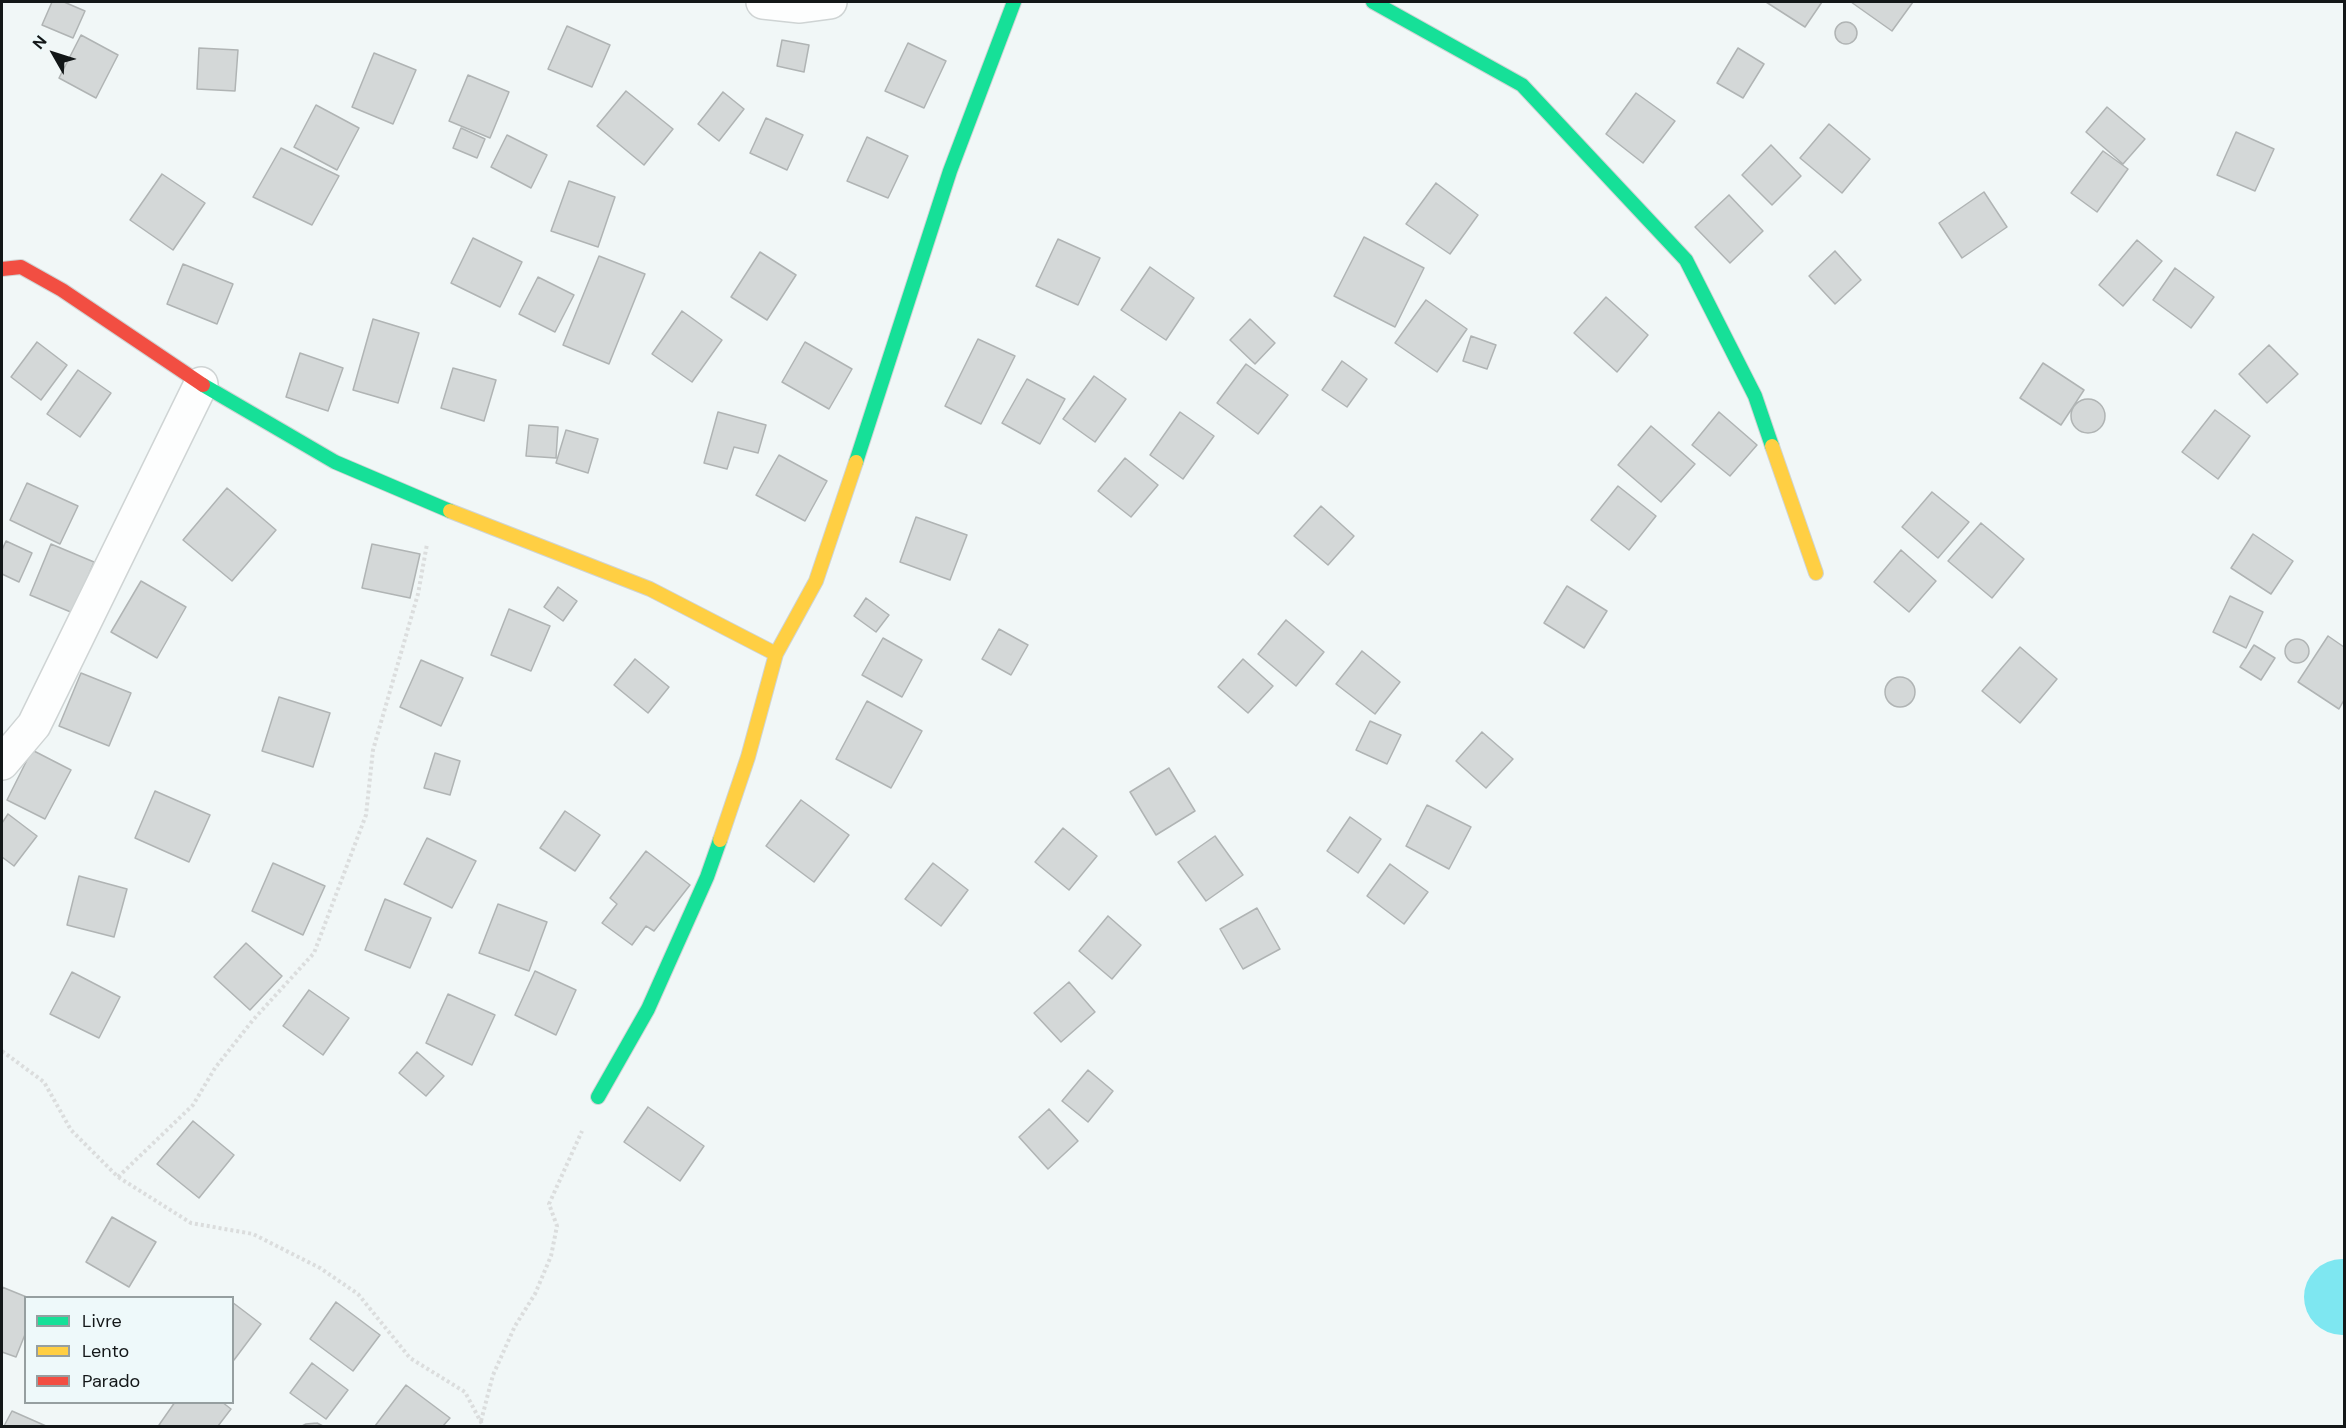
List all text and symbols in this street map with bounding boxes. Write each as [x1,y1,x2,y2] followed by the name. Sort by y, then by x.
[24,24,84,84] north arrow
[28,31,51,54] text: N
[24,1296,234,1404] legend
[82,1309,122,1333] text: Livre
[82,1339,129,1363] text: Lento
[82,1369,140,1393] text: Parado

